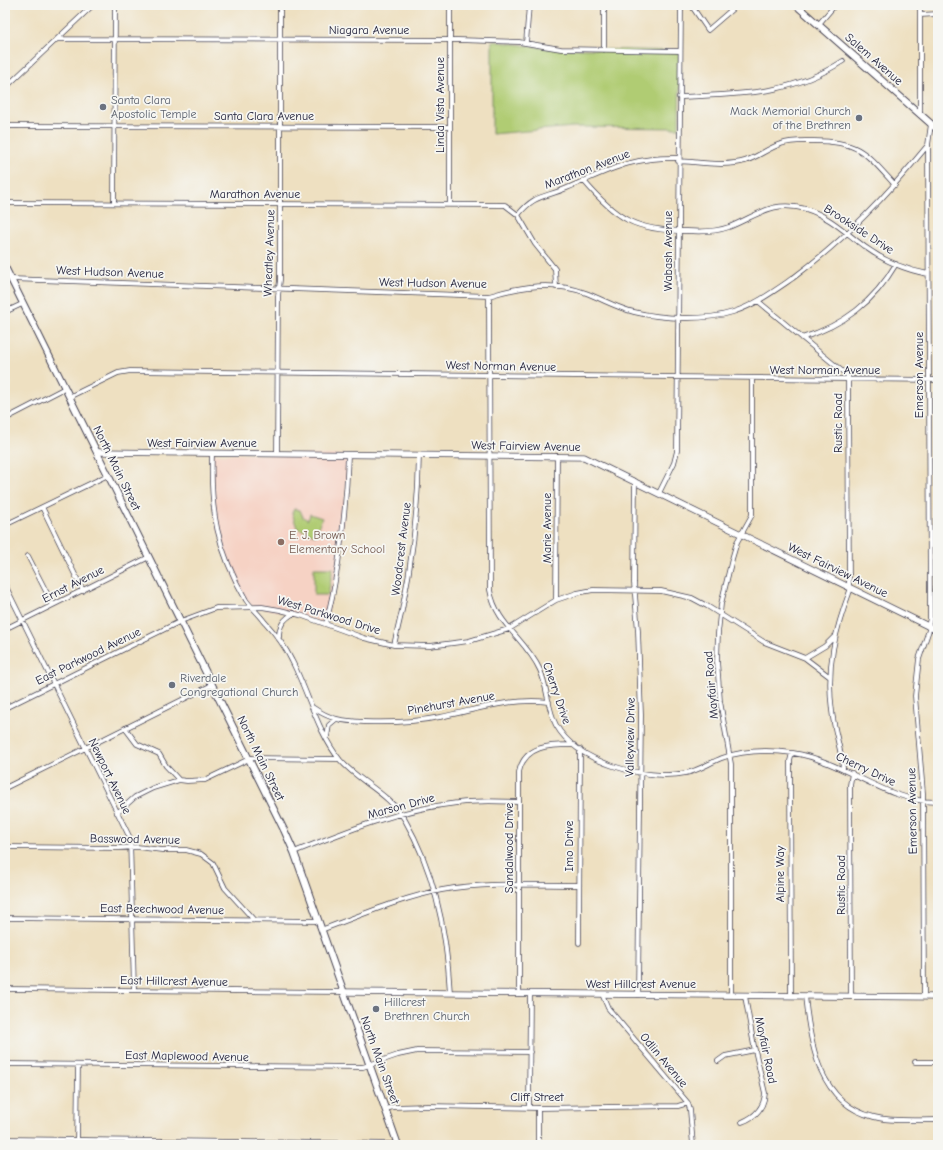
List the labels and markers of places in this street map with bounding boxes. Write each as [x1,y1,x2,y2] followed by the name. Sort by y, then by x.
[111,93,196,121] place label: Santa Clara Apostolic Temple
[98,102,108,112] marker: Santa Clara Apostolic Temple
[730,104,851,132] place label: Mack Memorial Church of the Brethren
[854,113,864,123] marker: Mack Memorial Church of the Brethren
[289,528,385,556] place label: E. J. Brown Elementary School
[276,537,286,547] marker: E. J. Brown Elementary School
[180,671,298,699] place label: Riverdale Congregational Church
[167,680,177,690] marker: Riverdale Congregational Church
[384,995,470,1023] place label: Hillcrest Brethren Church
[371,1004,381,1014] marker: Hillcrest Brethren Church

